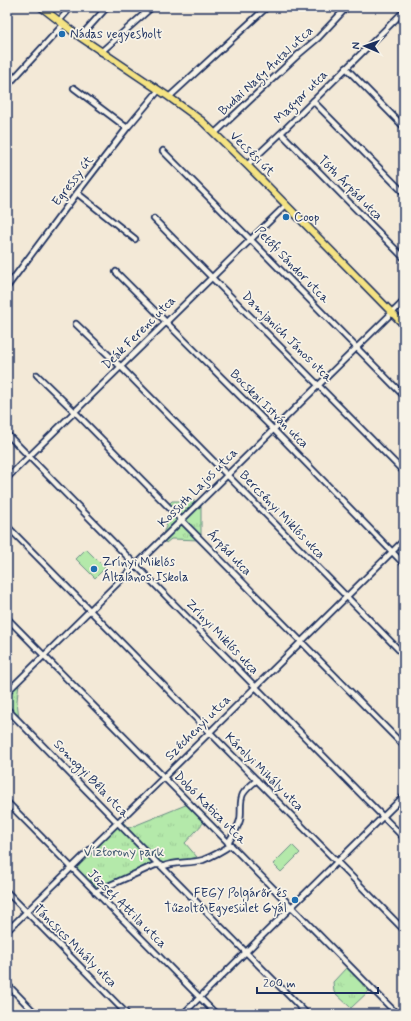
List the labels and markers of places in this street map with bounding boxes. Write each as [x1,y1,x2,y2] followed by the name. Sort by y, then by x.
[70,26,162,43] place label: Nádas vegyesbolt
[57,29,67,39] marker: Nádas vegyesbolt
[294,209,320,226] place label: Coop
[281,212,291,222] marker: Coop
[102,554,189,586] place label: Zrínyi Miklós Általános Iskola
[89,564,99,574] marker: Zrínyi Miklós Általános Iskola
[164,885,287,917] place label: FEGY Polgárőr és Tűzoltó Egyesület Gyál
[290,895,300,905] marker: FEGY Polgárőr és Tűzoltó Egyesület Gyál

